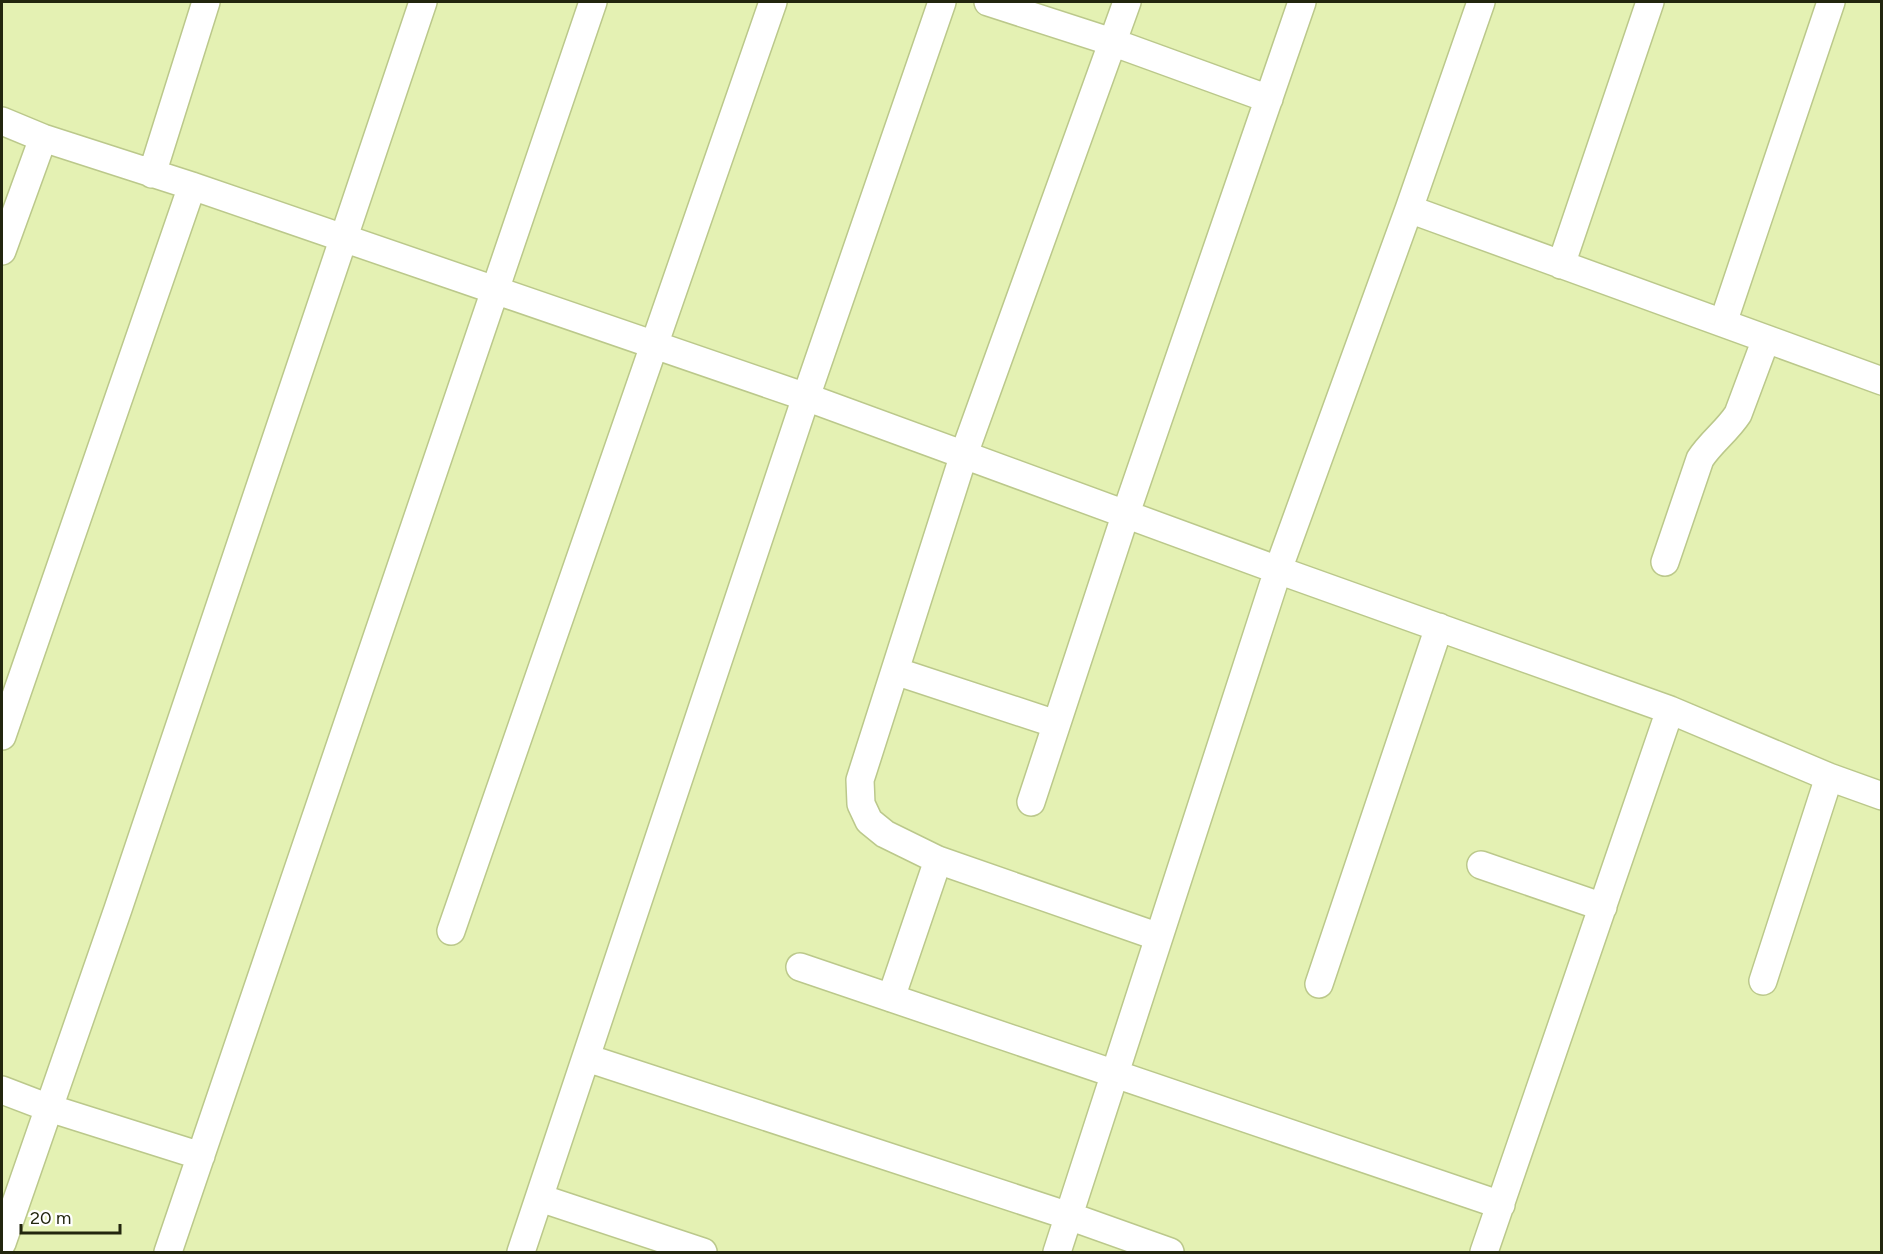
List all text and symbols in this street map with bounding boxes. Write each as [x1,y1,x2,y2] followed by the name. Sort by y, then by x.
[21,1197,120,1235] scale bar
[30,1207,71,1229] text: 20 m

